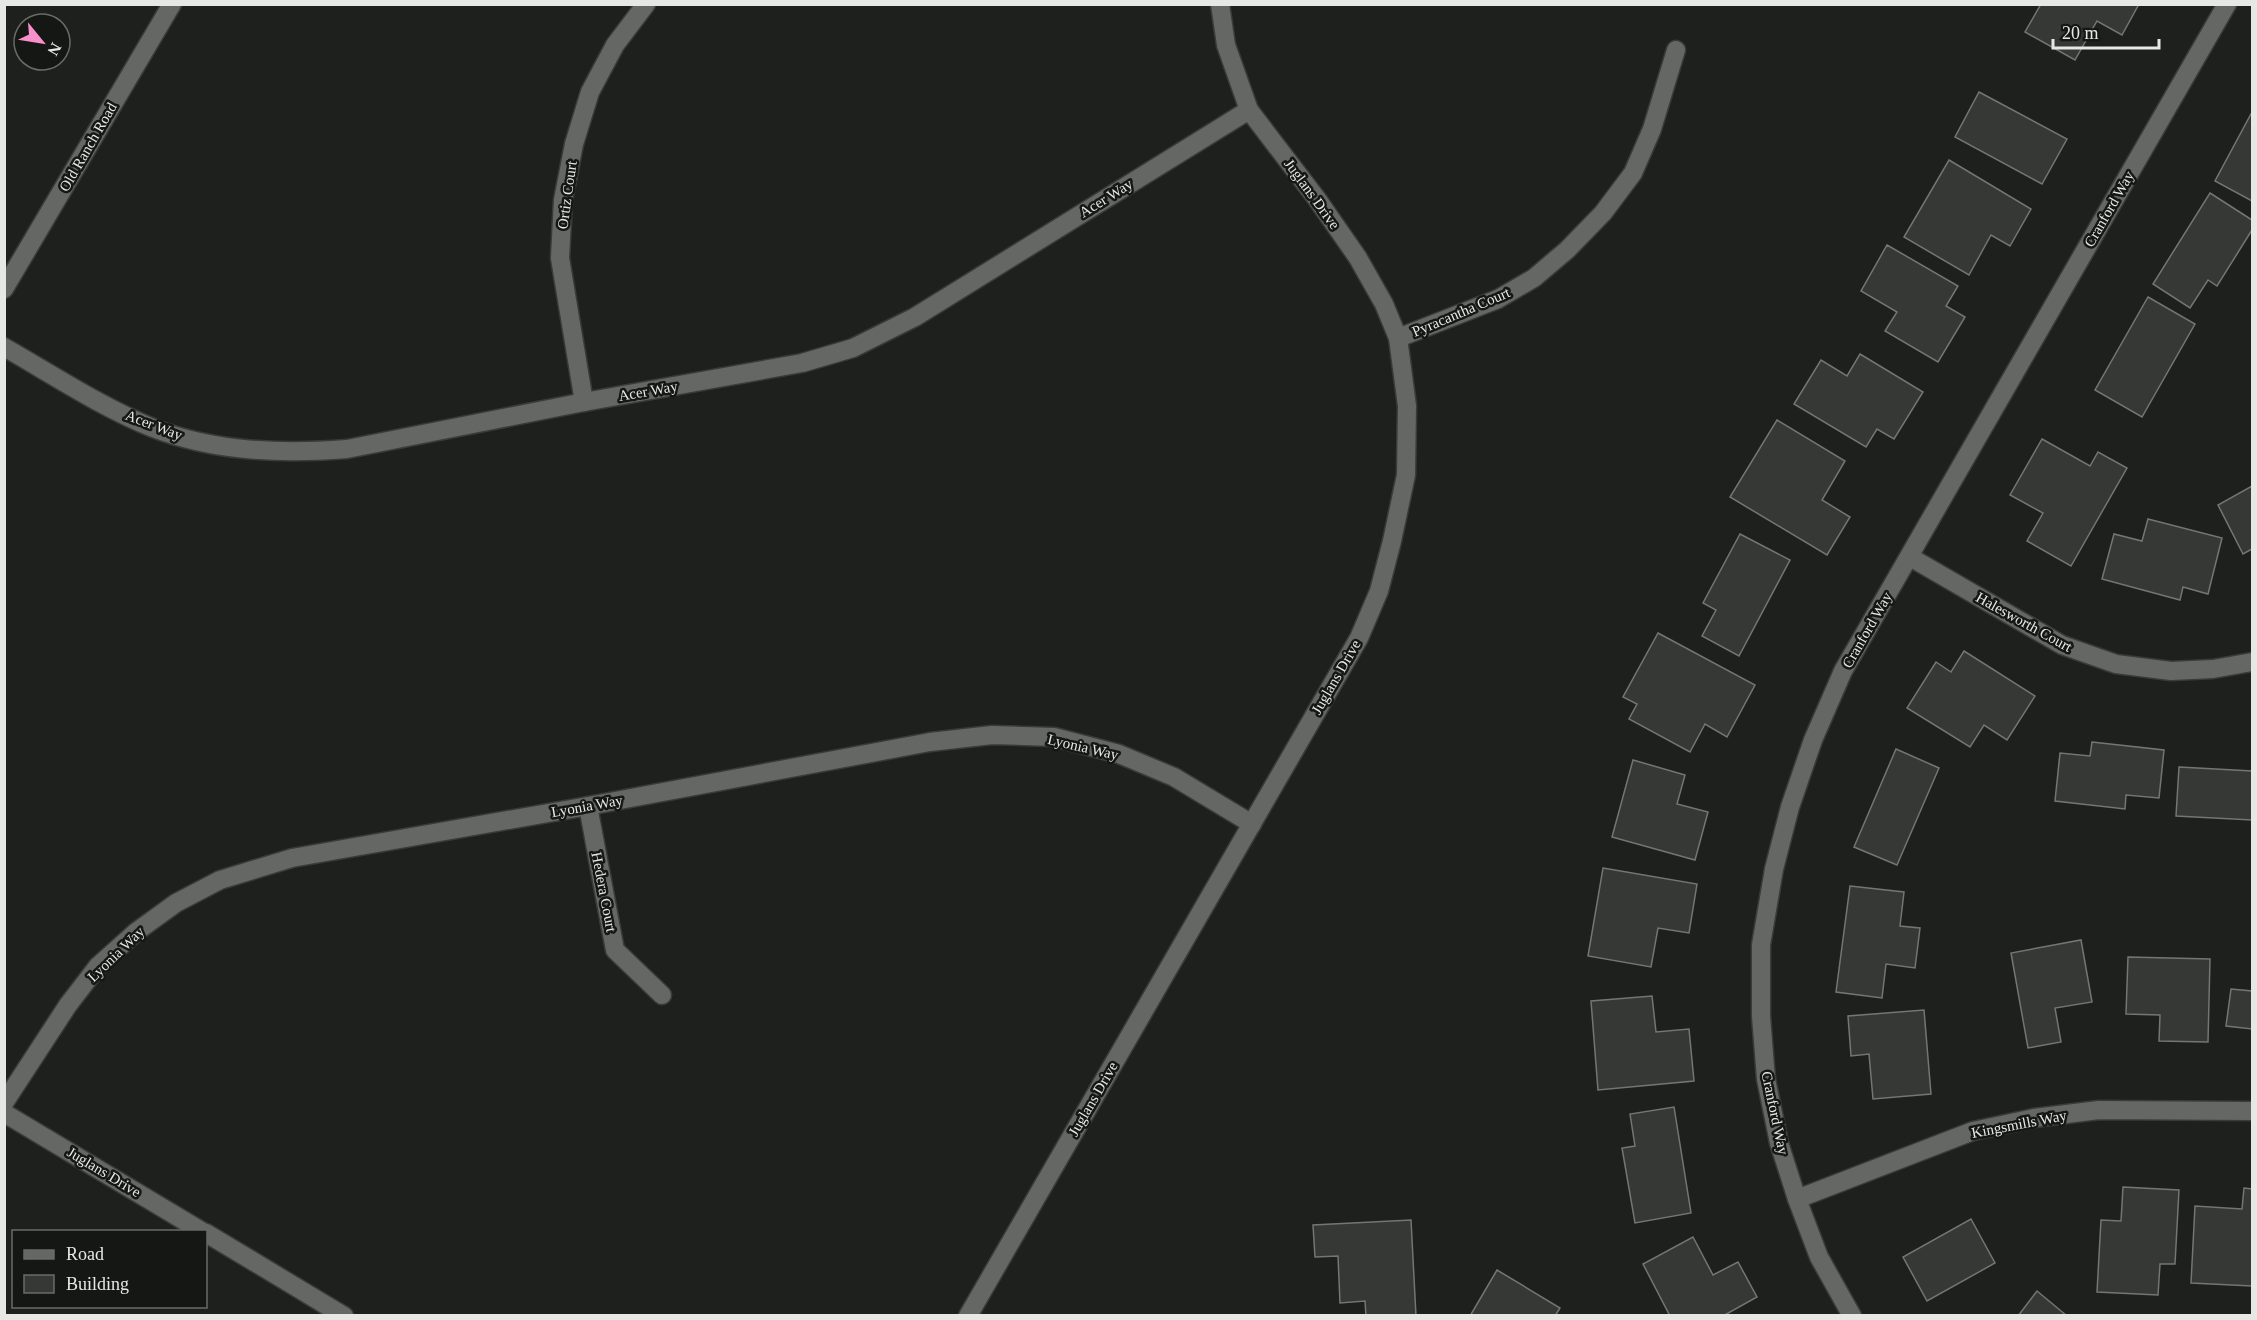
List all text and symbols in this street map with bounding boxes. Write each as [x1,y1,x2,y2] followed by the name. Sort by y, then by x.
[12,12,72,72] north arrow
[2053,12,2160,50] scale bar
[2062,23,2099,43] text: 20 m
[44,40,65,59] text: N
[56,99,120,194] street label: Old Ranch Road
[1281,156,1343,233] street label: Juglans Drive
[554,159,580,230] street label: Ortiz Court
[2081,168,2137,250] street label: Cranford Way
[1076,175,1136,221] street label: Acer Way
[1410,284,1513,340] street label: Pyracantha Court
[617,378,679,404] street label: Acer Way
[123,407,185,443] street label: Acer Way
[1839,589,1895,671] street label: Cranford Way
[1973,589,2075,655] street label: Halesworth Court
[1308,637,1364,717] street label: Juglans Drive
[1046,731,1120,763] street label: Lyonia Way
[550,792,624,820] street label: Lyonia Way
[588,851,620,934] street label: Hedera Court
[84,923,148,985] street label: Lyonia Way
[1065,1059,1121,1139] street label: Juglans Drive
[1758,1070,1792,1157] street label: Cranford Way
[1970,1107,2068,1141] street label: Kingsmills Way
[64,1144,144,1200] street label: Juglans Drive
[12,1230,207,1308] legend
[66,1244,104,1264] text: Road
[66,1274,129,1294] text: Building

